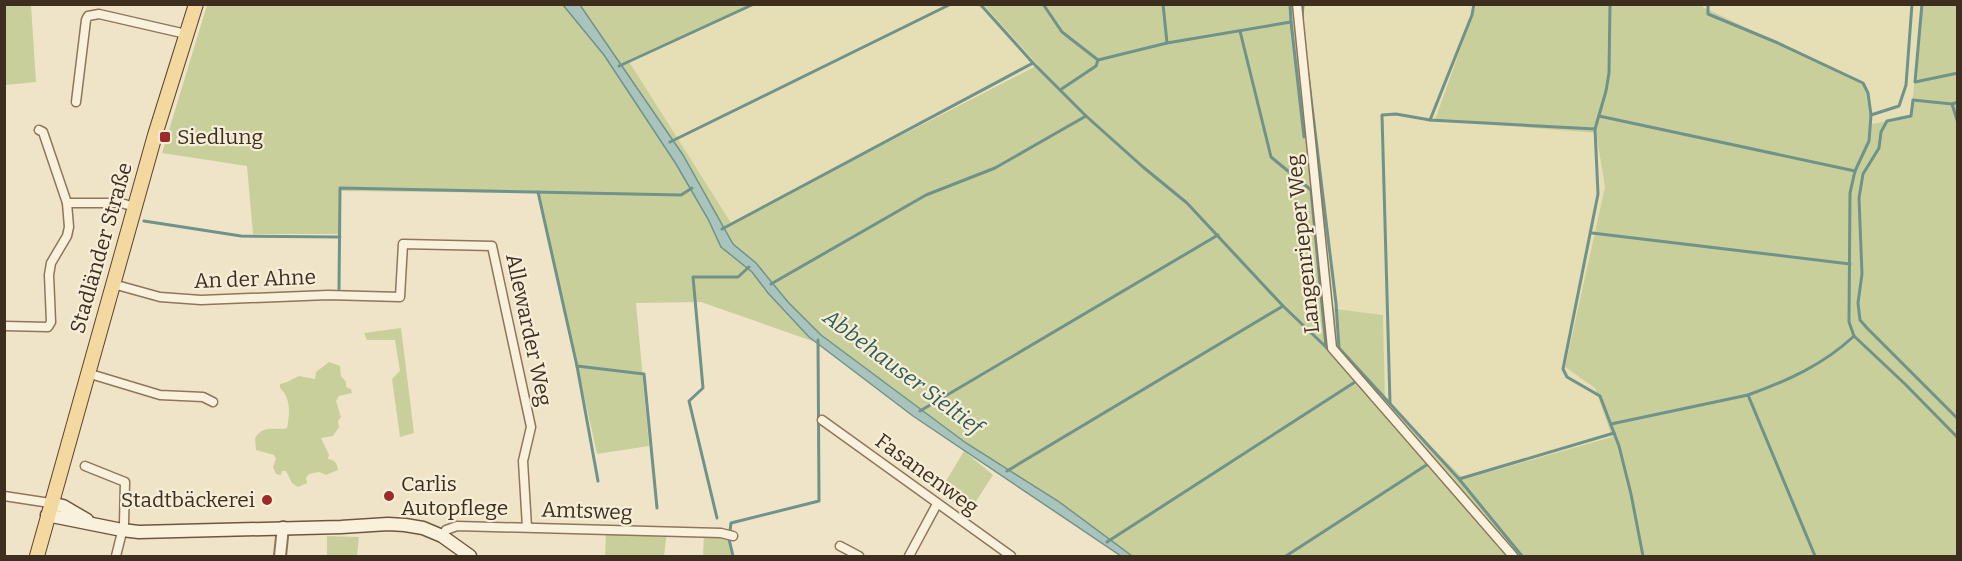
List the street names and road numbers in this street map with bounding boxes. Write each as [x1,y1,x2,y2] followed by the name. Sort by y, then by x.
[1281,153,1325,335] street label: Langenrieper Weg
[64,160,138,336] street label: Stadländer Straße
[500,251,558,409] street label: Allewarder Weg
[194,264,316,294] street label: An der Ahne
[870,428,984,520] street label: Fasanenweg
[541,496,633,526] street label: Amtsweg

